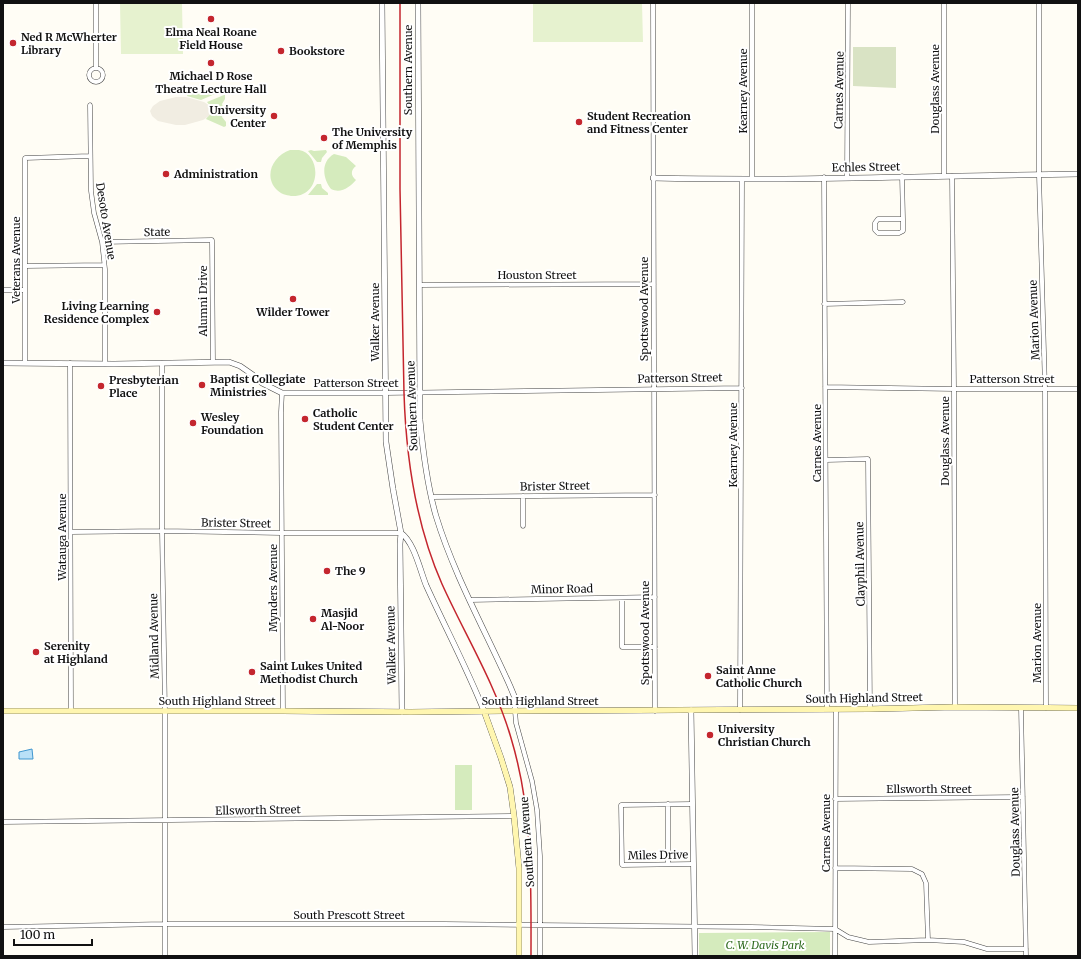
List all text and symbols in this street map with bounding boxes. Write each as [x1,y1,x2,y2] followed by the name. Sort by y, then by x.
[206,14,216,24] marker: Elma Neal Roane Field House
[401,24,415,115] street label: Southern Avenue
[165,25,257,52] place label: Elma Neal Roane Field House
[21,30,117,57] place label: Ned R McWherter Library
[8,38,18,48] marker: Ned R McWherter Library
[289,44,345,58] place label: Bookstore
[928,44,942,134] street label: Douglass Avenue
[276,46,286,56] marker: Bookstore
[736,48,750,133] street label: Kearney Avenue
[831,51,847,129] street label: Carnes Avenue
[206,58,216,68] marker: Michael D Rose Theatre Lecture Hall
[155,69,267,96] place label: Michael D Rose Theatre Lecture Hall
[210,103,266,130] place label: University Center
[587,109,691,136] place label: Student Recreation and Fitness Center
[269,111,279,121] marker: University Center
[574,117,584,127] marker: Student Recreation and Fitness Center
[332,125,413,152] place label: The University of Memphis
[319,133,329,143] marker: The University of Memphis
[832,159,901,175] street label: Echles Street
[173,167,258,181] place label: Administration
[161,169,171,179] marker: Administration
[93,181,119,261] street label: Desoto Avenue
[9,216,23,304] street label: Veterans Avenue
[144,225,171,239] street label: State
[637,257,651,361] street label: Spottswood Avenue
[196,265,210,338] street label: Alumni Drive
[497,268,577,282] street label: Houston Street
[1026,279,1042,360] street label: Marion Avenue
[368,282,382,362] street label: Walker Avenue
[288,294,298,304] marker: Wilder Tower
[44,299,149,326] place label: Living Learning Residence Complex
[255,305,330,319] place label: Wilder Tower
[152,307,162,317] marker: Living Learning Residence Complex
[403,360,421,451] street label: Southern Avenue
[637,370,723,386] street label: Patterson Street
[210,372,305,399] place label: Baptist Collegiate Ministries
[970,372,1055,386] street label: Patterson Street
[109,373,179,400] place label: Presbyterian Place
[314,376,399,390] street label: Patterson Street
[197,380,207,390] marker: Baptist Collegiate Ministries
[96,381,106,391] marker: Presbyterian Place
[938,396,952,486] street label: Douglass Avenue
[726,402,740,487] street label: Kearney Avenue
[810,404,824,482] street label: Carnes Avenue
[313,406,394,433] place label: Catholic Student Center
[200,410,264,437] place label: Wesley Foundation
[300,414,310,424] marker: Catholic Student Center
[188,418,198,428] marker: Wesley Foundation
[520,478,591,494] street label: Brister Street
[55,493,69,581] street label: Watauga Avenue
[201,515,272,531] street label: Brister Street
[852,521,868,607] street label: Clayphil Avenue
[266,544,280,632] street label: Mynders Avenue
[335,564,366,578] place label: The 9
[322,566,332,576] marker: The 9
[531,581,594,597] street label: Minor Road
[638,581,652,685] street label: Spottswood Avenue
[146,593,162,679] street label: Midland Avenue
[1030,603,1044,683] street label: Marion Avenue
[383,605,399,685] street label: Walker Avenue
[320,606,364,633] place label: Masjid Al-Noor
[308,614,318,624] marker: Masjid Al-Noor
[44,639,108,666] place label: Serenity at Highland
[31,647,41,657] marker: Serenity at Highland
[260,659,362,686] place label: Saint Lukes United Methodist Church
[716,663,803,690] place label: Saint Anne Catholic Church
[247,667,257,677] marker: Saint Lukes United Methodist Church
[703,671,713,681] marker: Saint Anne Catholic Church
[805,690,923,706] street label: South Highland Street
[158,694,276,708] street label: South Highland Street
[481,694,599,708] street label: South Highland Street
[718,722,811,749] place label: University Christian Church
[705,730,715,740] marker: University Christian Church
[886,782,972,796] street label: Ellsworth Street
[1007,787,1023,877] street label: Douglass Avenue
[819,794,833,872] street label: Carnes Avenue
[517,796,537,888] street label: Southern Avenue
[215,802,302,818] street label: Ellsworth Street
[628,847,688,863] street label: Miles Drive
[293,908,405,922] street label: South Prescott Street
[14,921,92,947] scale bar
[20,927,55,942] text: 100 m
[726,938,804,952] park label: C. W. Davis Park

